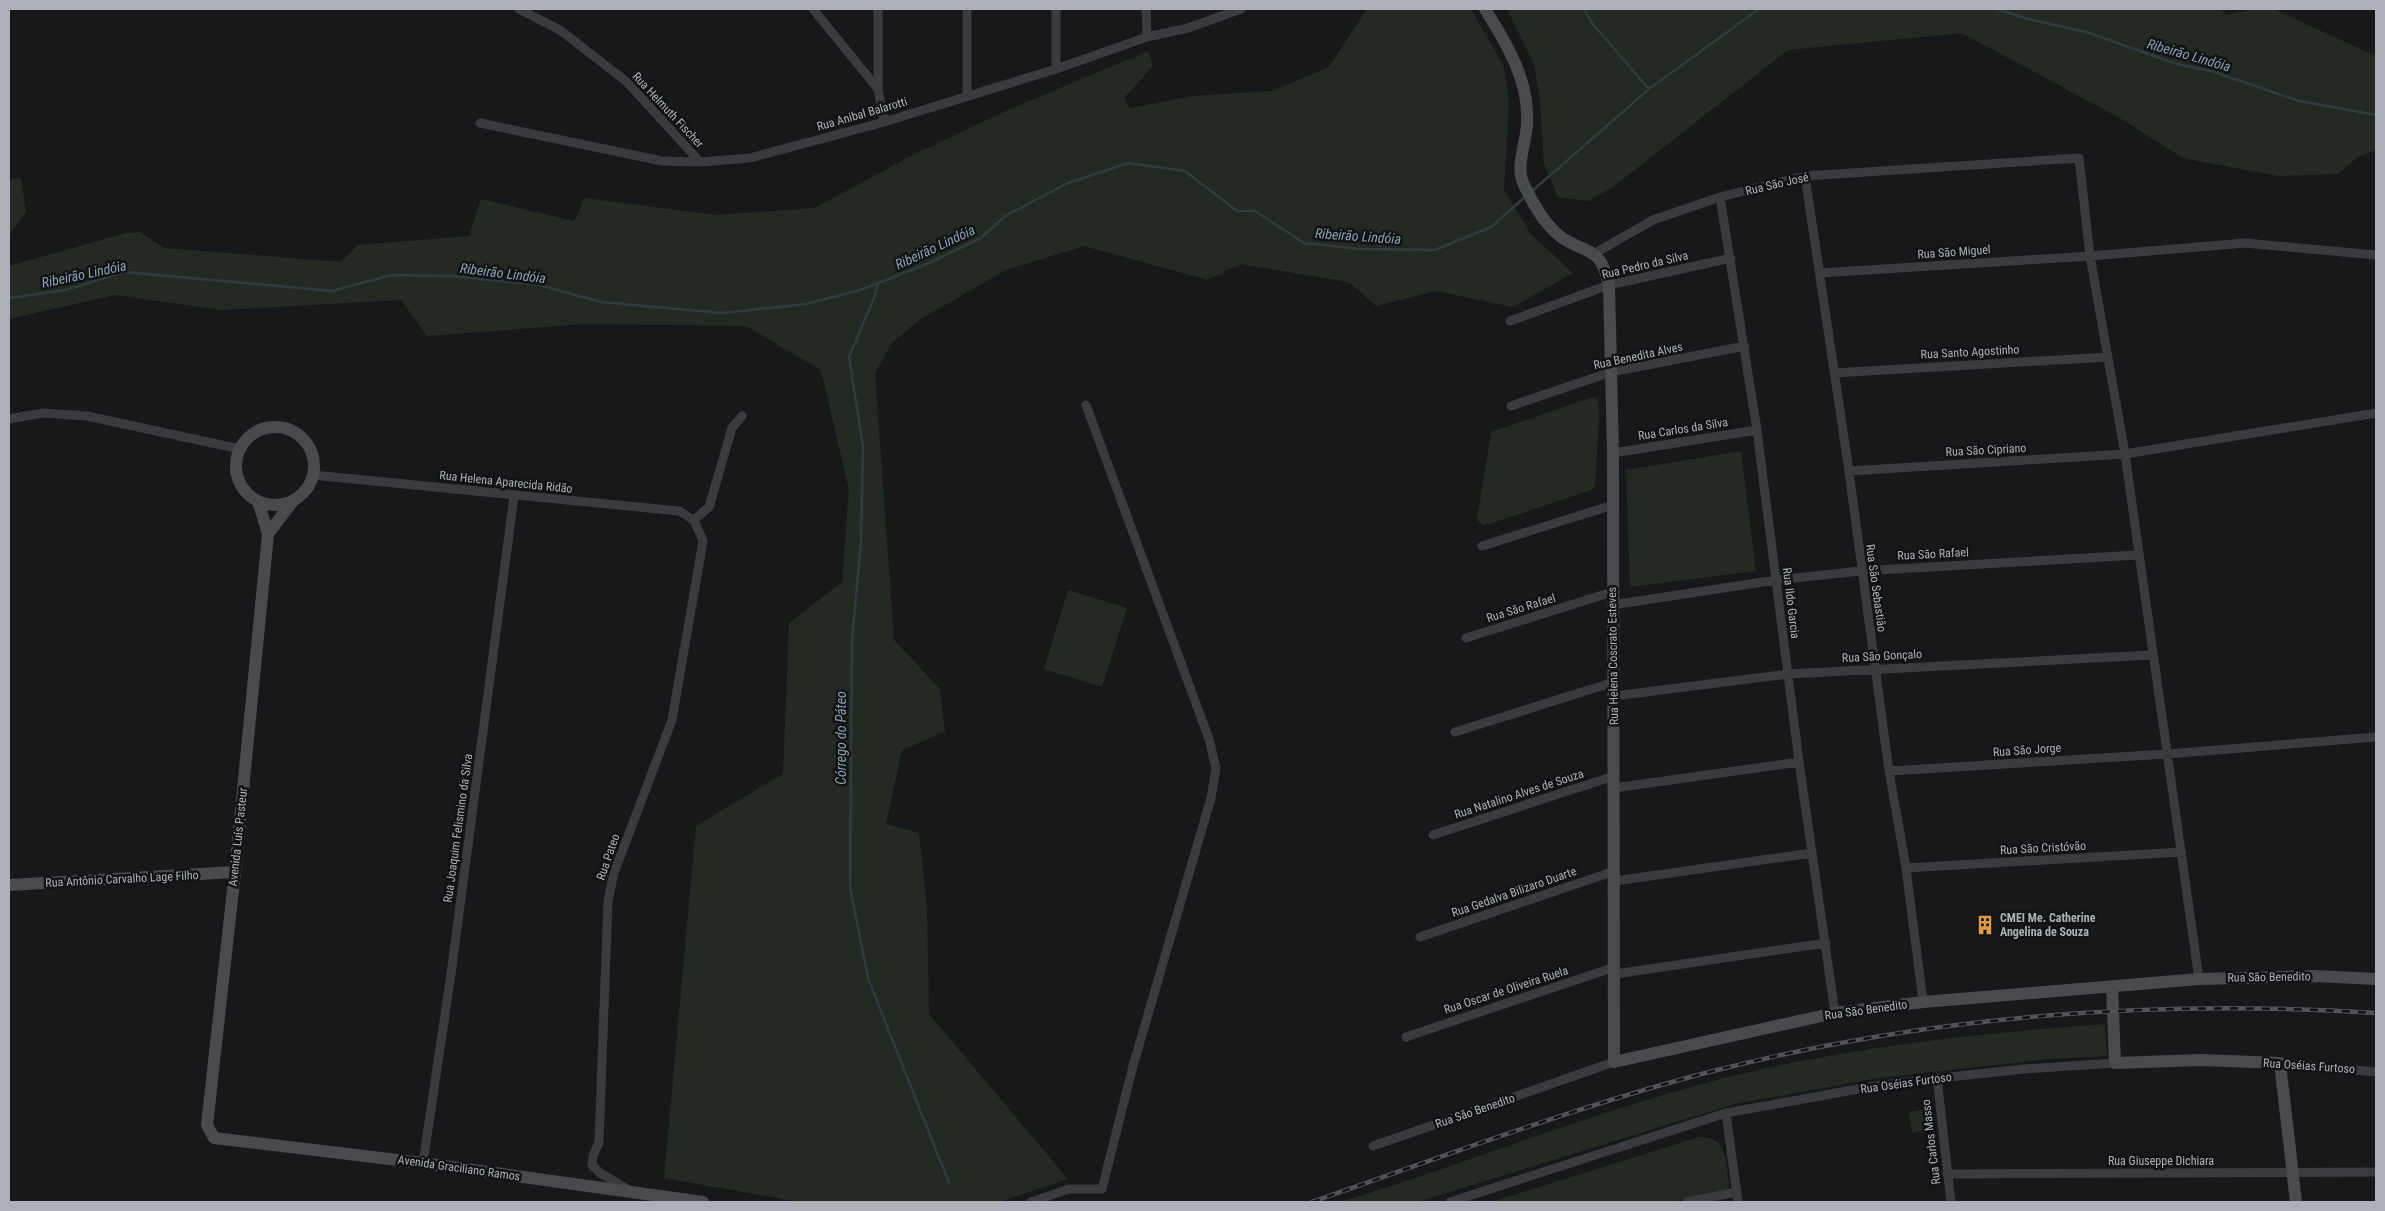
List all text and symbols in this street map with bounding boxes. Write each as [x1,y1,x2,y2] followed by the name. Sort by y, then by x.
[2145,35,2233,75] water label: Ribeirão Lindóia
[629,69,707,151] street label: Rua Helmuth Fischer
[815,94,909,134] street label: Rua Anibal Balarotti
[1744,170,1810,198] street label: Rua São José
[893,222,977,272] water label: Ribeirão Lindóia
[1314,225,1402,247] water label: Ribeirão Lindóia
[1917,242,1991,262] street label: Rua São Miguel
[1600,248,1690,282] street label: Rua Pedro da Silva
[40,257,128,291] water label: Ribeirão Lindóia
[459,260,547,286] water label: Ribeirão Lindóia
[1592,340,1684,372] street label: Rua Benedita Alves
[1920,342,2020,362] street label: Rua Santo Agostinho
[1637,415,1729,443] street label: Rua Carlos da Silva
[1945,441,2027,459] street label: Rua São Cipriano
[439,468,573,496] street label: Rua Helena Aparecida Ridão
[1863,543,1889,633] street label: Rua São Sebastião
[1897,545,1969,563] street label: Rua São Rafael
[1780,567,1802,640] street label: Rua Ildo Garcia
[1605,587,1621,725] street label: Rua Helena Coscrato Esteves
[1485,591,1557,625] street label: Rua São Rafael
[1841,647,1923,665] street label: Rua São Gonçalo
[833,691,849,785] water label: Córrego do Páteo
[1992,741,2062,759] street label: Rua São Jorge
[441,752,475,903] street label: Rua Joaquim Felismino da Silva
[1453,766,1586,822] street label: Rua Natalino Alves de Souza
[226,787,250,887] street label: Avenida Luís Pasteur
[594,832,622,882] street label: Rua Pateo
[2000,839,2086,857] street label: Rua São Cristóvão
[1450,864,1579,920] street label: Rua Gedalva Bilizaro Duarte
[45,868,199,890] street label: Rua Antônio Carvalho Lage Filho
[2000,911,2096,939] place label: CMEI Me. Catherine Angelina de Souza
[1974,914,1996,936] building icon: CMEI Me. Catherine Angelina de Souza
[1442,963,1570,1017] street label: Rua Oscar de Oliveira Ruela
[2227,969,2311,985] street label: Rua São Benedito
[1824,997,1908,1023] street label: Rua São Benedito
[2263,1056,2355,1076] street label: Rua Oséias Furtoso
[1859,1070,1953,1096] street label: Rua Oséias Furtoso
[1433,1091,1517,1131] street label: Rua São Benedito
[1919,1099,1943,1185] street label: Rua Carlos Masso
[397,1152,521,1184] street label: Avenida Graciliano Ramos
[2108,1154,2214,1168] street label: Rua Giuseppe Dichiara

